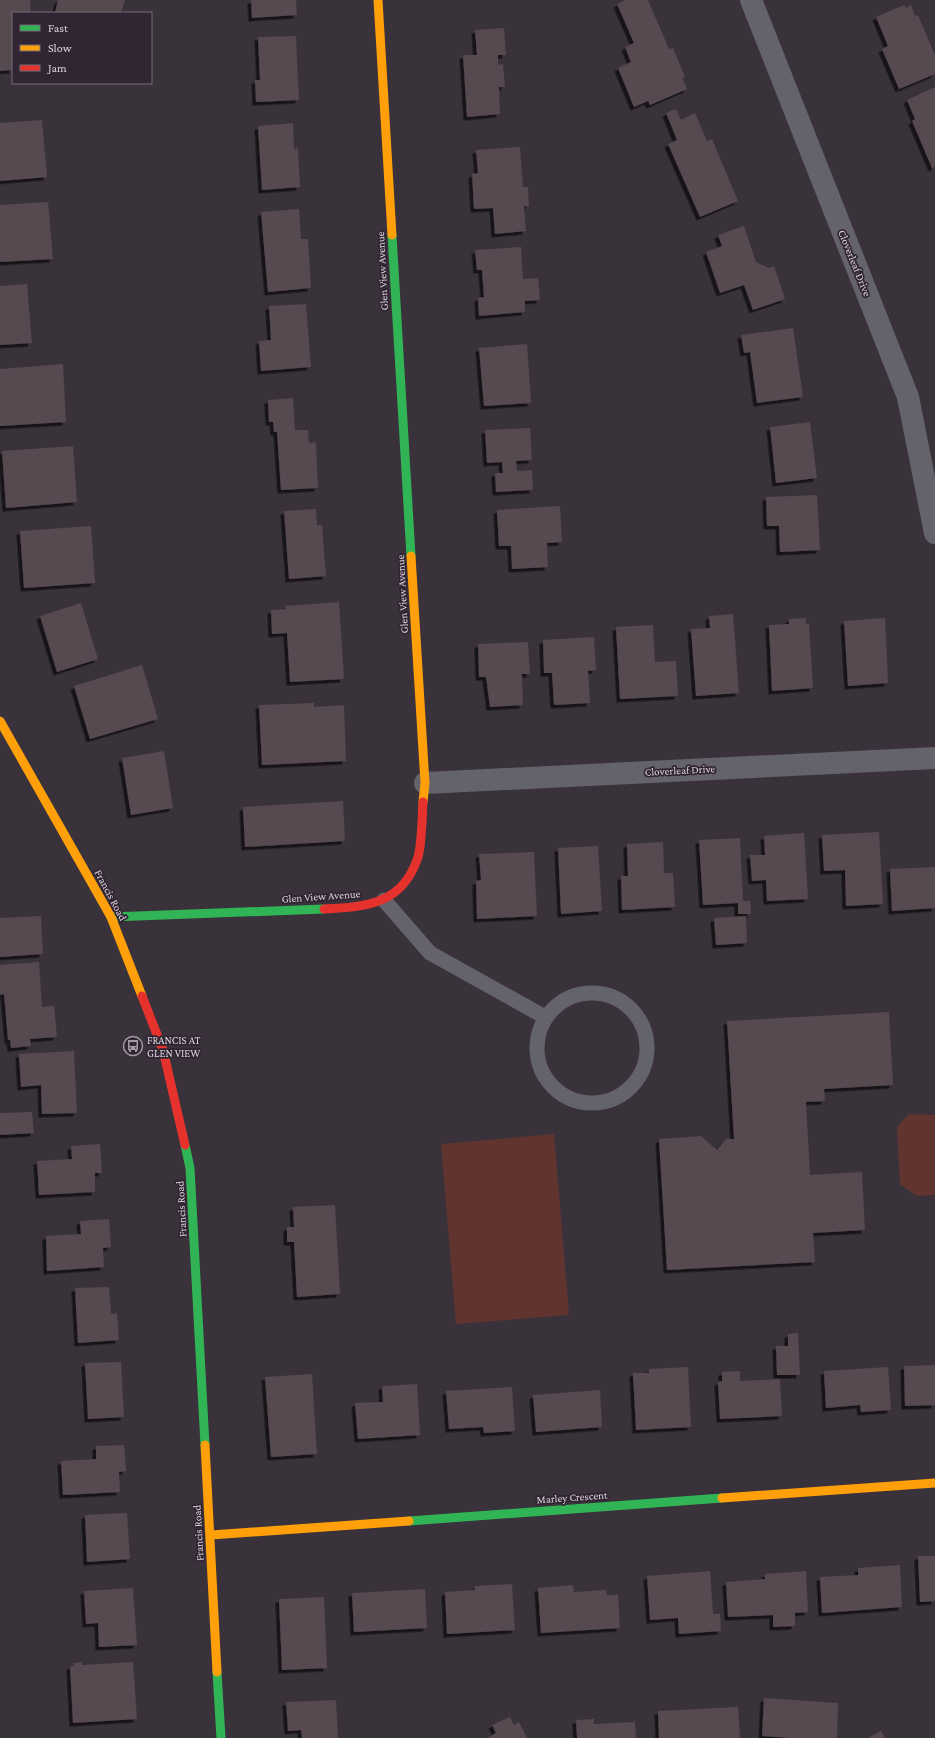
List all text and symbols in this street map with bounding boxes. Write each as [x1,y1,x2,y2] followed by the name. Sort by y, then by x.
[12,12,152,84] legend
[48,21,69,35] text: Fast
[48,41,72,55] text: Slow
[47,61,67,75] text: Jam
[836,228,874,298] street label: Cloverleaf Drive
[374,231,390,311] street label: Glen View Avenue
[394,554,410,634] street label: Glen View Avenue
[644,762,716,778] street label: Cloverleaf Drive
[93,867,130,923] street label: Francis Road
[281,887,361,905] street label: Glen View Avenue
[147,1034,201,1059] place label: FRANCIS AT GLEN VIEW
[122,1035,144,1057] bus stop icon: FRANCIS AT GLEN VIEW
[174,1180,188,1237] street label: Francis Road
[536,1489,608,1506] street label: Marley Crescent
[191,1504,205,1561] street label: Francis Road

